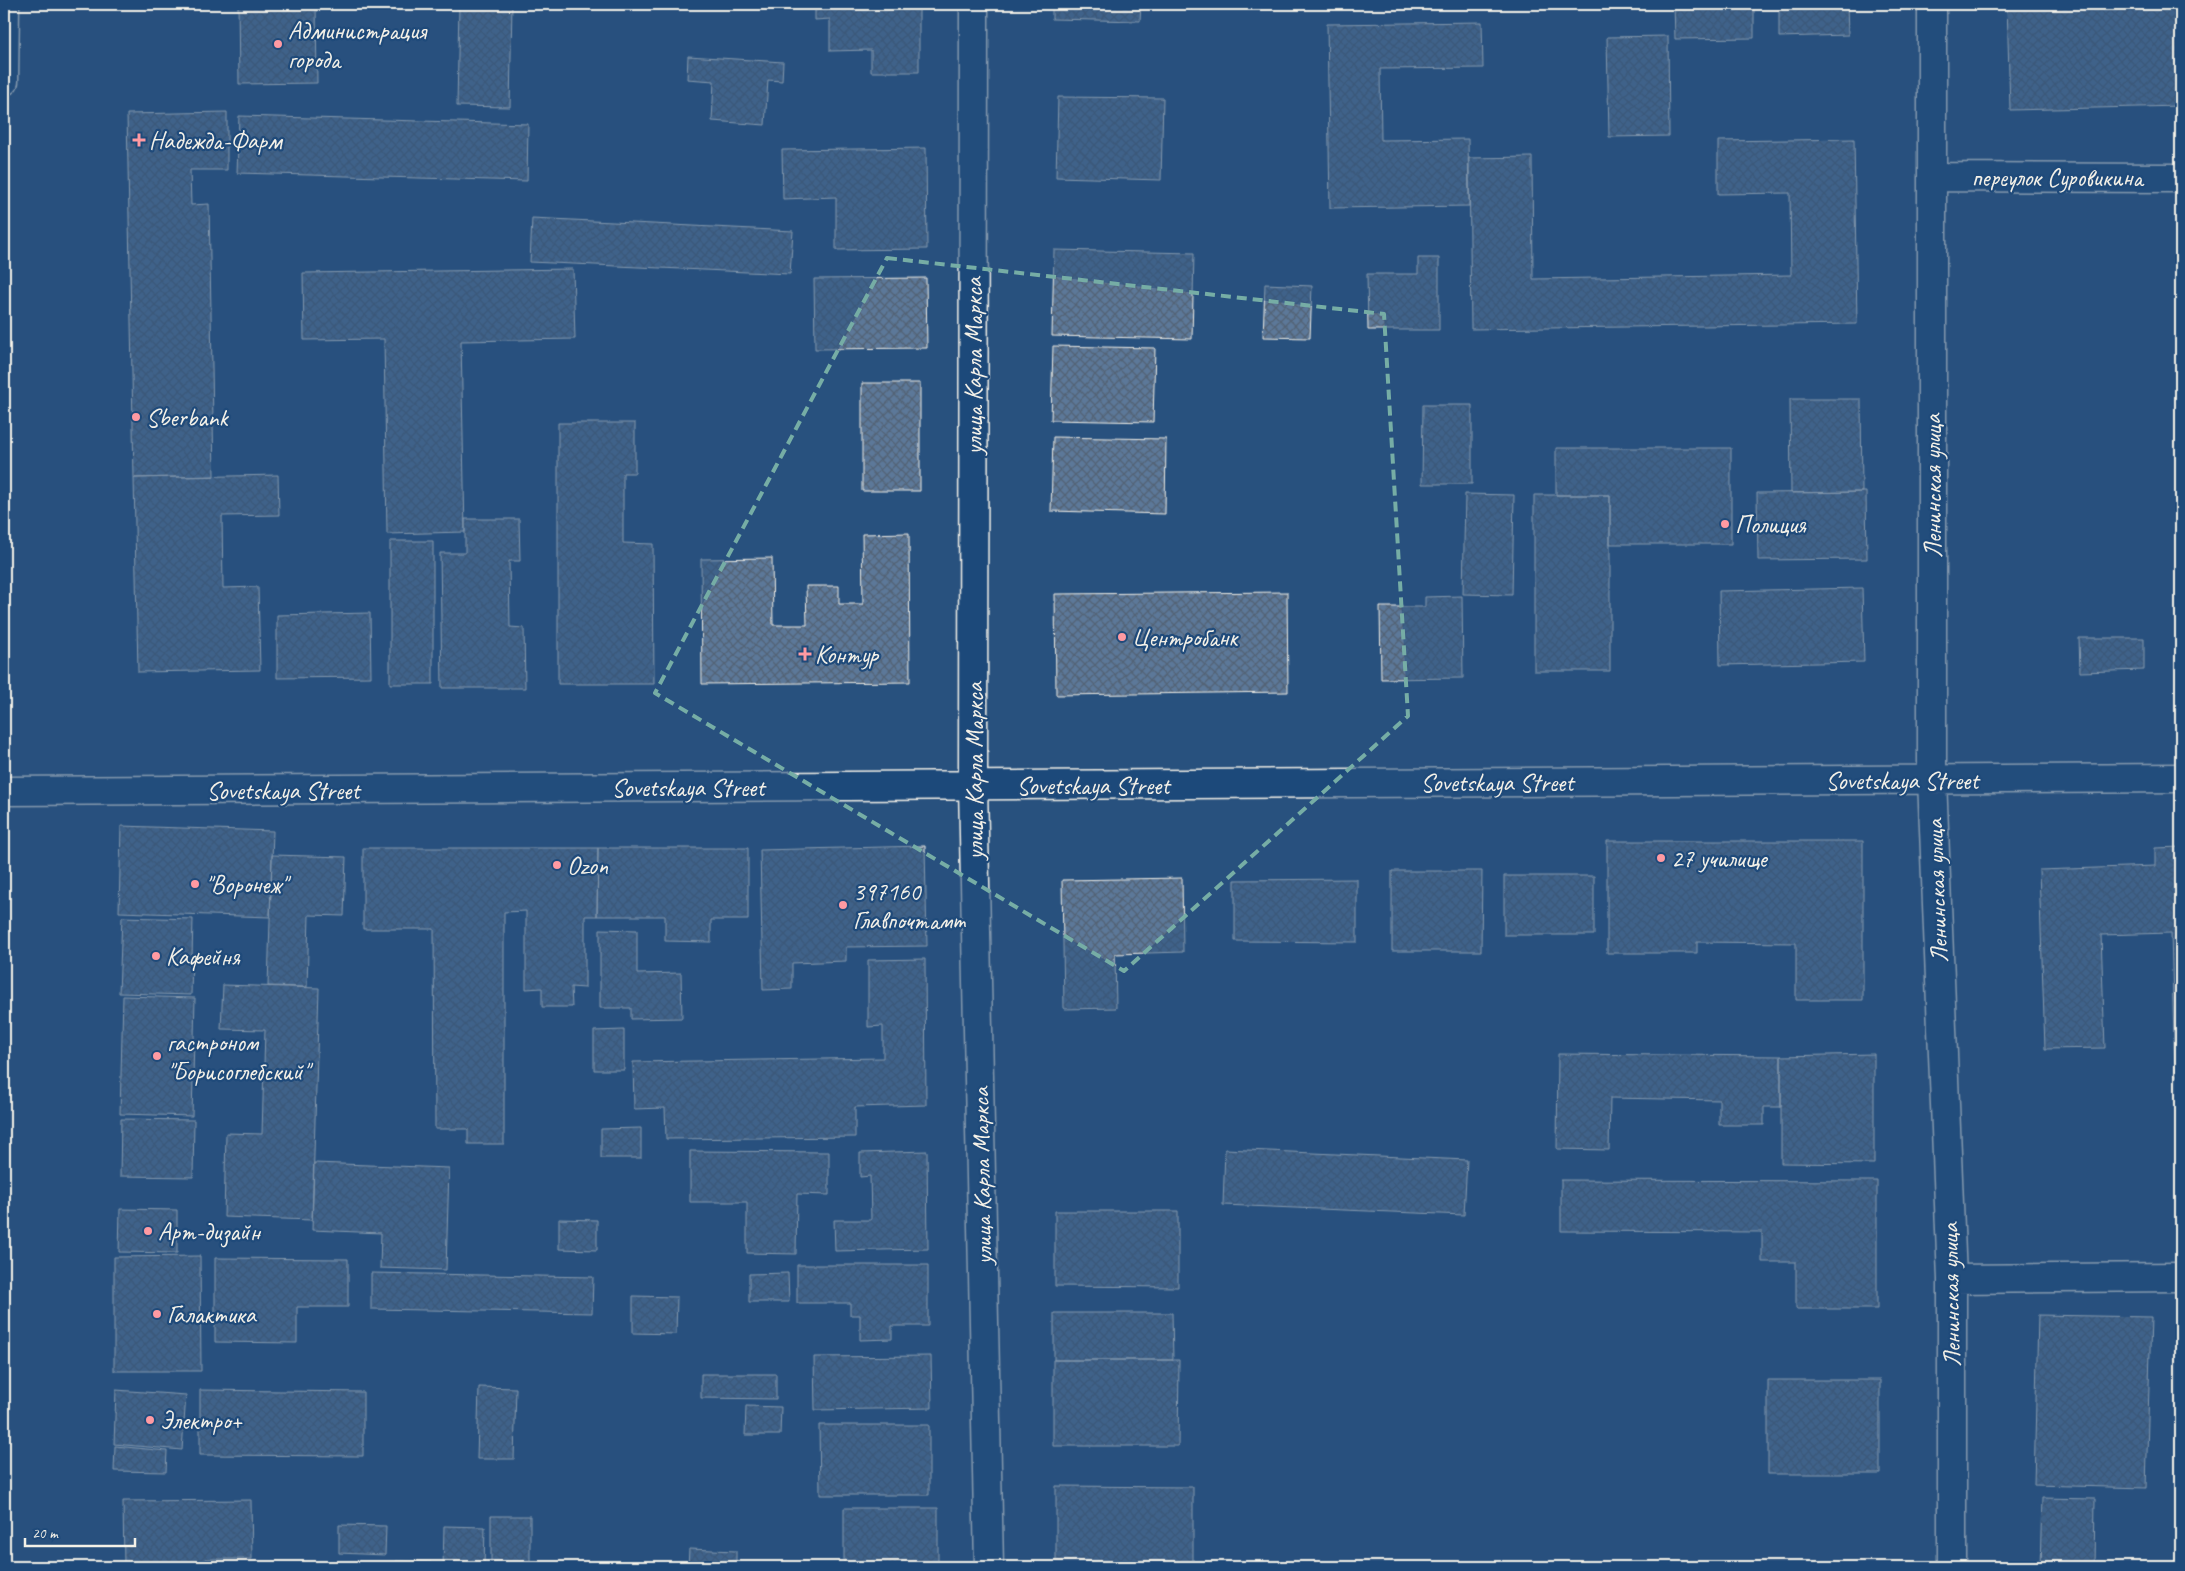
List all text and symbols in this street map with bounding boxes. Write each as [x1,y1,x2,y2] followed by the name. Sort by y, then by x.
[288,15,428,76] place label: Администрация города
[272,38,284,50] marker: Администрация города
[149,125,284,157] place label: Надежда-Фарм
[133,134,145,146] marker: Надежда-Фарм
[1972,162,2145,194] street label: переулок Суровикина
[958,275,990,457] street label: улица Карла Маркса
[146,402,230,434] place label: Sberbank
[130,411,142,423] marker: Sberbank
[1917,412,1949,558] street label: Ленинская улица
[1735,509,1807,541] place label: Полиция
[1719,518,1731,530] marker: Полиция
[1132,622,1239,654] place label: Центробанк
[1116,631,1128,643] marker: Центробанк
[815,639,879,671] place label: Контур
[799,648,811,660] marker: Контур
[959,680,991,862] street label: улица Карла Маркса
[1826,765,1981,797] street label: Sovetskaya Street
[1421,767,1576,799] street label: Sovetskaya Street
[1017,770,1172,802] street label: Sovetskaya Street
[612,772,767,804] street label: Sovetskaya Street
[207,775,362,807] street label: Sovetskaya Street
[1918,816,1956,963] street label: Ленинская улица
[1671,843,1769,875] place label: 27 училище
[567,850,609,882] place label: Ozon
[1655,852,1667,864] marker: 27 училище
[551,859,563,871] marker: Ozon
[205,869,292,901] place label: "Воронеж"
[853,876,967,937] place label: 397160 Главпочтамт
[189,878,201,890] marker: "Воронеж"
[837,899,849,911] marker: 397160 Главпочтамт
[166,941,241,973] place label: Кафейня
[150,950,162,962] marker: Кафейня
[167,1027,314,1088] place label: гастроном "Борисоглебский"
[151,1050,163,1062] marker: гастроном "Борисоглебский"
[964,1085,1000,1267] street label: улица Карла Маркса
[158,1216,262,1248] place label: Арт-дизайн
[1934,1221,1968,1367] street label: Ленинская улица
[142,1225,154,1237] marker: Арт-дизайн
[167,1299,258,1331] place label: Галактика
[151,1308,163,1320] marker: Галактика
[160,1405,242,1437] place label: Электро+
[144,1414,156,1426] marker: Электро+
[25,1516,135,1548] scale bar
[32,1524,59,1543] text: 20 m

